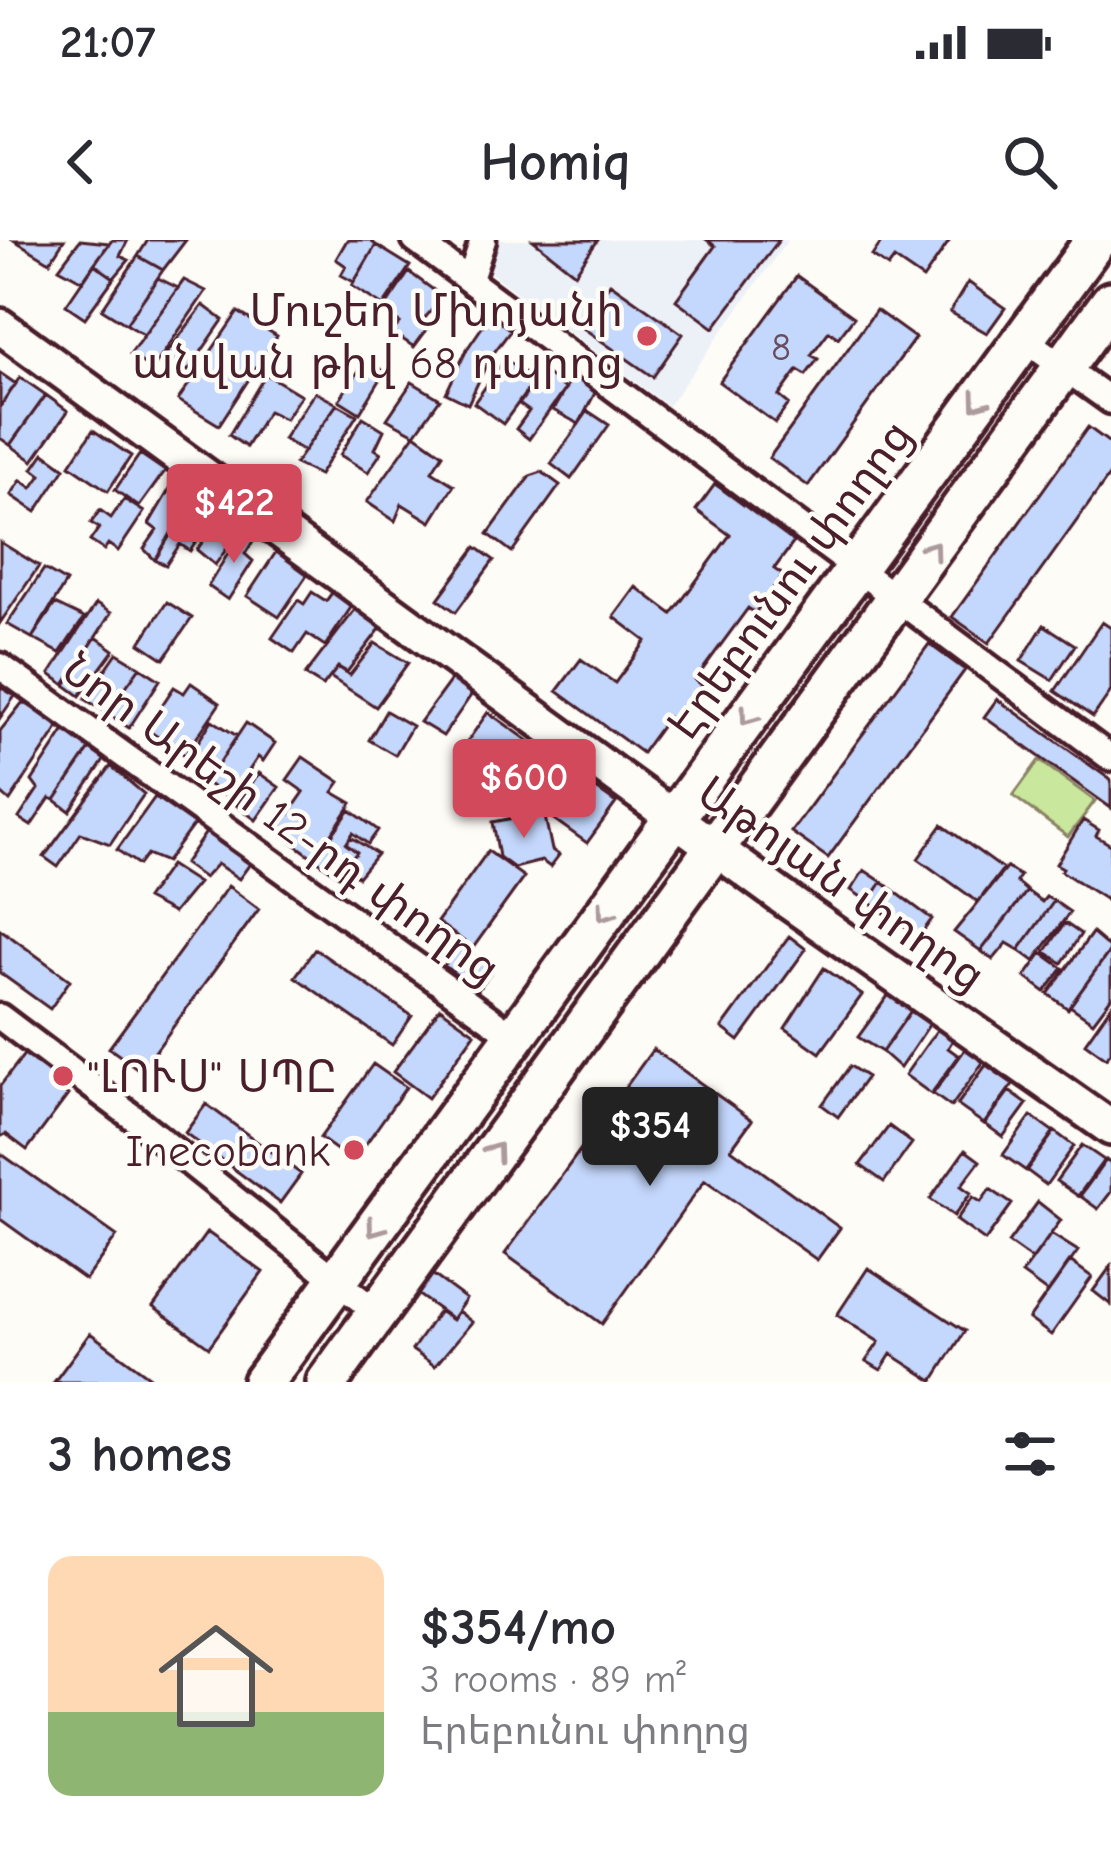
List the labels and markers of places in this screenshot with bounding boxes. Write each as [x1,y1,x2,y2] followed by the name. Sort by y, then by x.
[132,285,623,389] place label: Մուշեղ Մխոյանի անվան թիվ 68 դպրոց
[634,323,660,349] marker: Մուշեղ Մխոյանի անվան թիվ 68 դպրոց
[163,464,305,566] pin: $422
[453,739,595,841] pin: $600
[87,1051,337,1103] place label: "ԼՈՒՍ" ՍՊԸ
[50,1063,76,1089] marker: "ԼՈՒՍ" ՍՊԸ
[579,1087,721,1189] pin: $354
[125,1125,330,1177] place label: Inecobank
[341,1137,367,1163] marker: Inecobank

